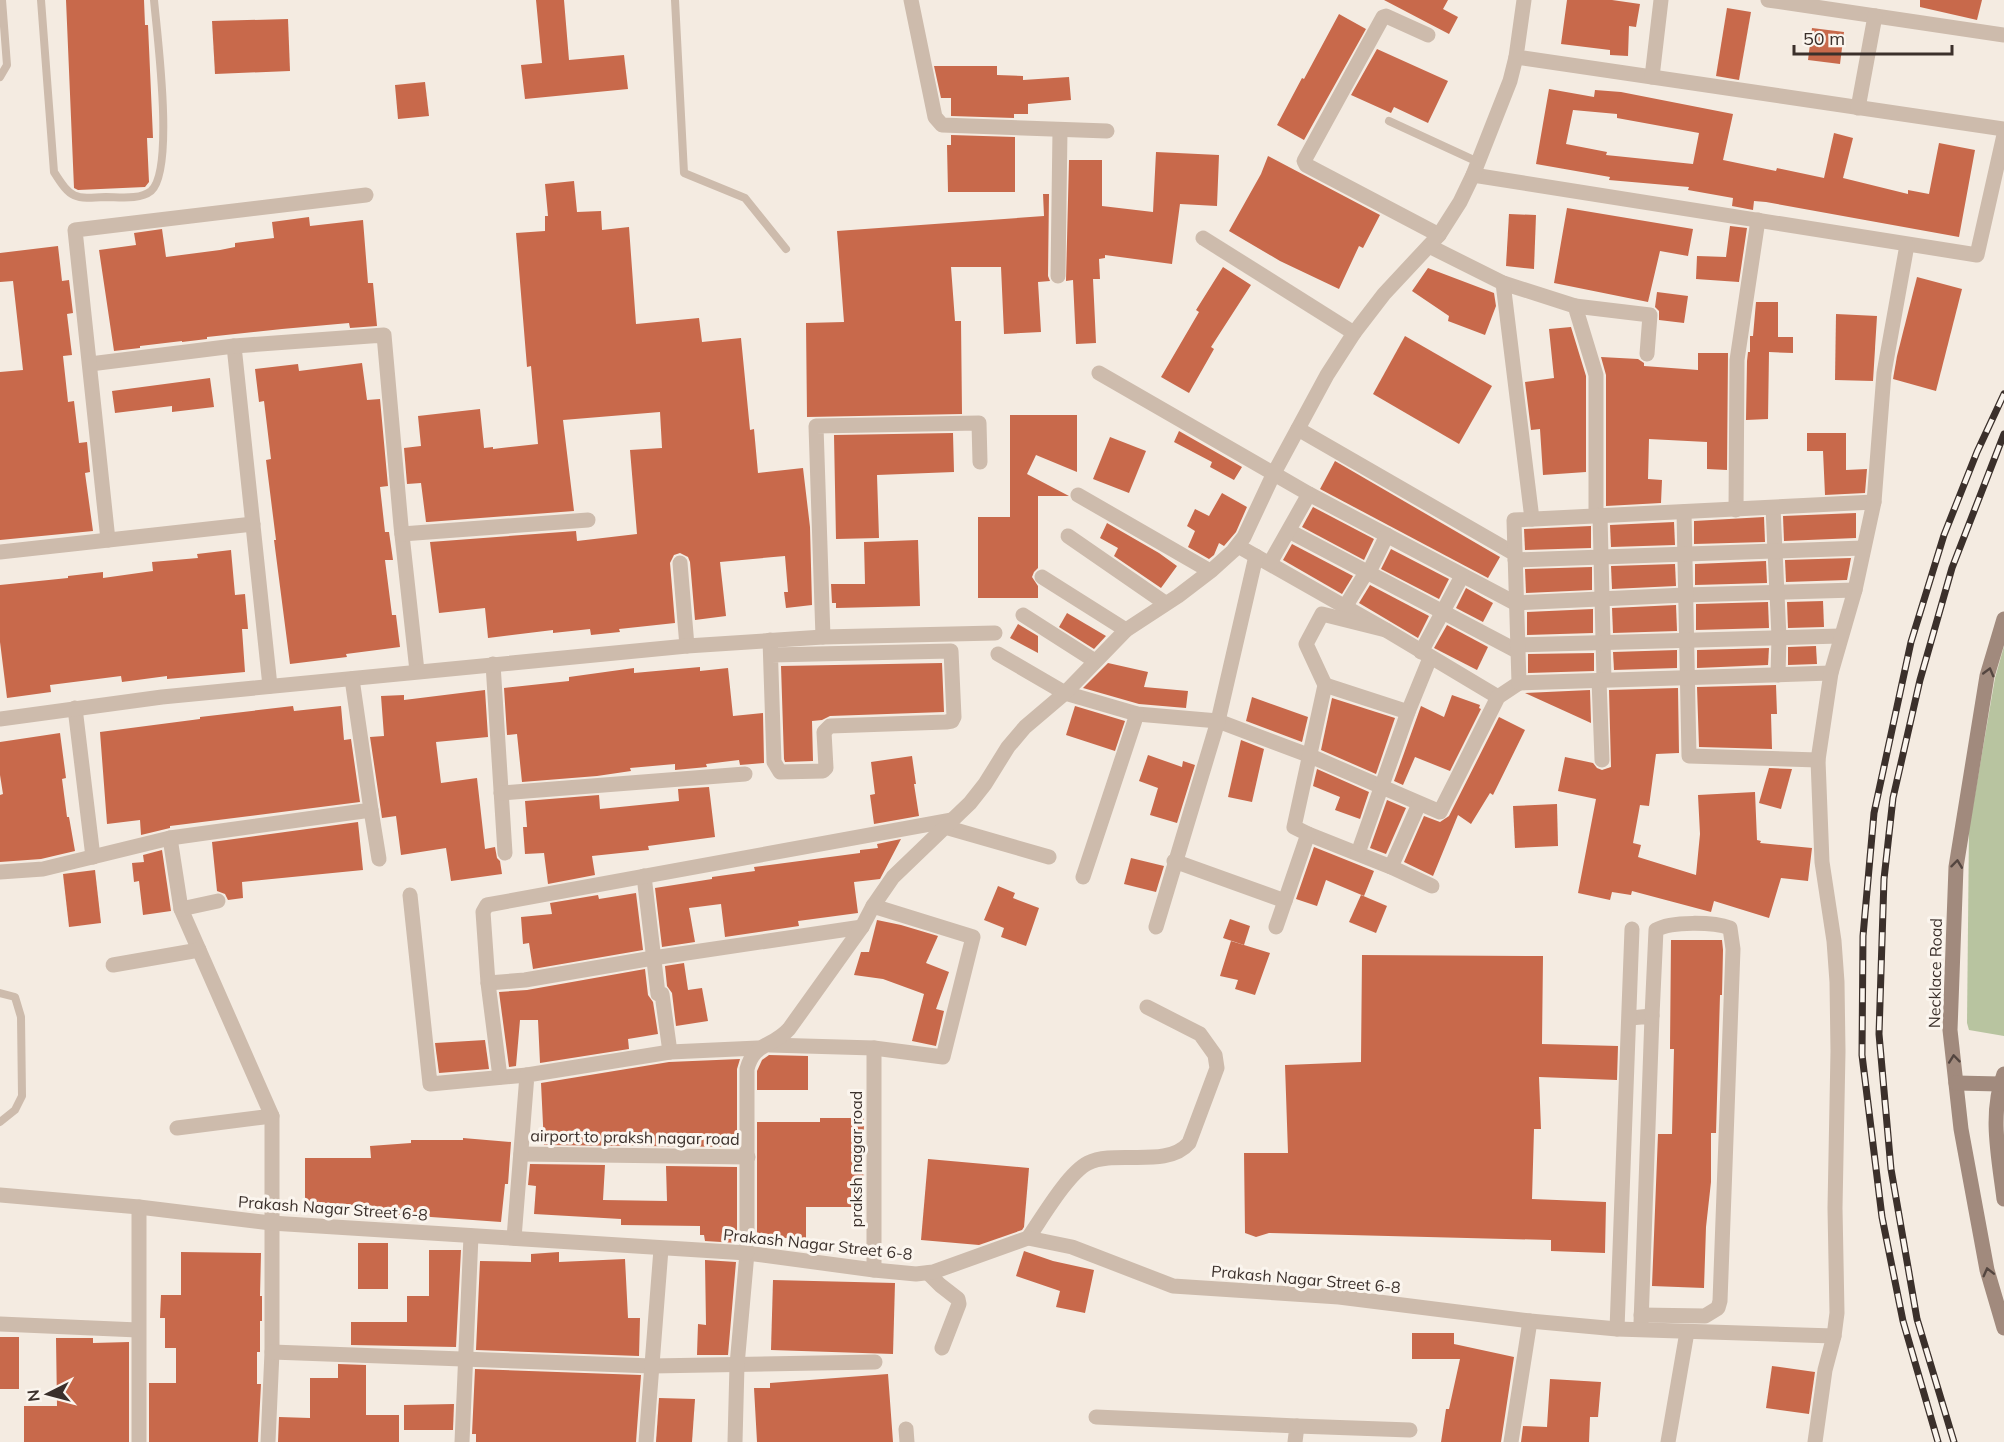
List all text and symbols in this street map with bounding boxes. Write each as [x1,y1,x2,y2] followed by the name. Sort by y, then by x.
[1794,18,1952,56] scale bar
[1803,27,1845,50] text: 50 m
[1981,667,1994,677] one-way arrow
[1950,860,1963,869] one-way arrow
[1924,918,1946,1028] street label: Necklace Road
[1948,1054,1960,1063] one-way arrow
[846,1091,866,1227] street label: praksh nagar road
[530,1125,740,1149] street label: airport to praksh nagar road
[237,1191,429,1225] street label: Prakash Nagar Street 6-8
[722,1224,914,1264] street label: Prakash Nagar Street 6-8
[1210,1261,1402,1297] street label: Prakash Nagar Street 6-8
[1982,1267,1995,1277] one-way arrow
[18,1364,78,1424] north arrow
[23,1389,44,1403] text: N

